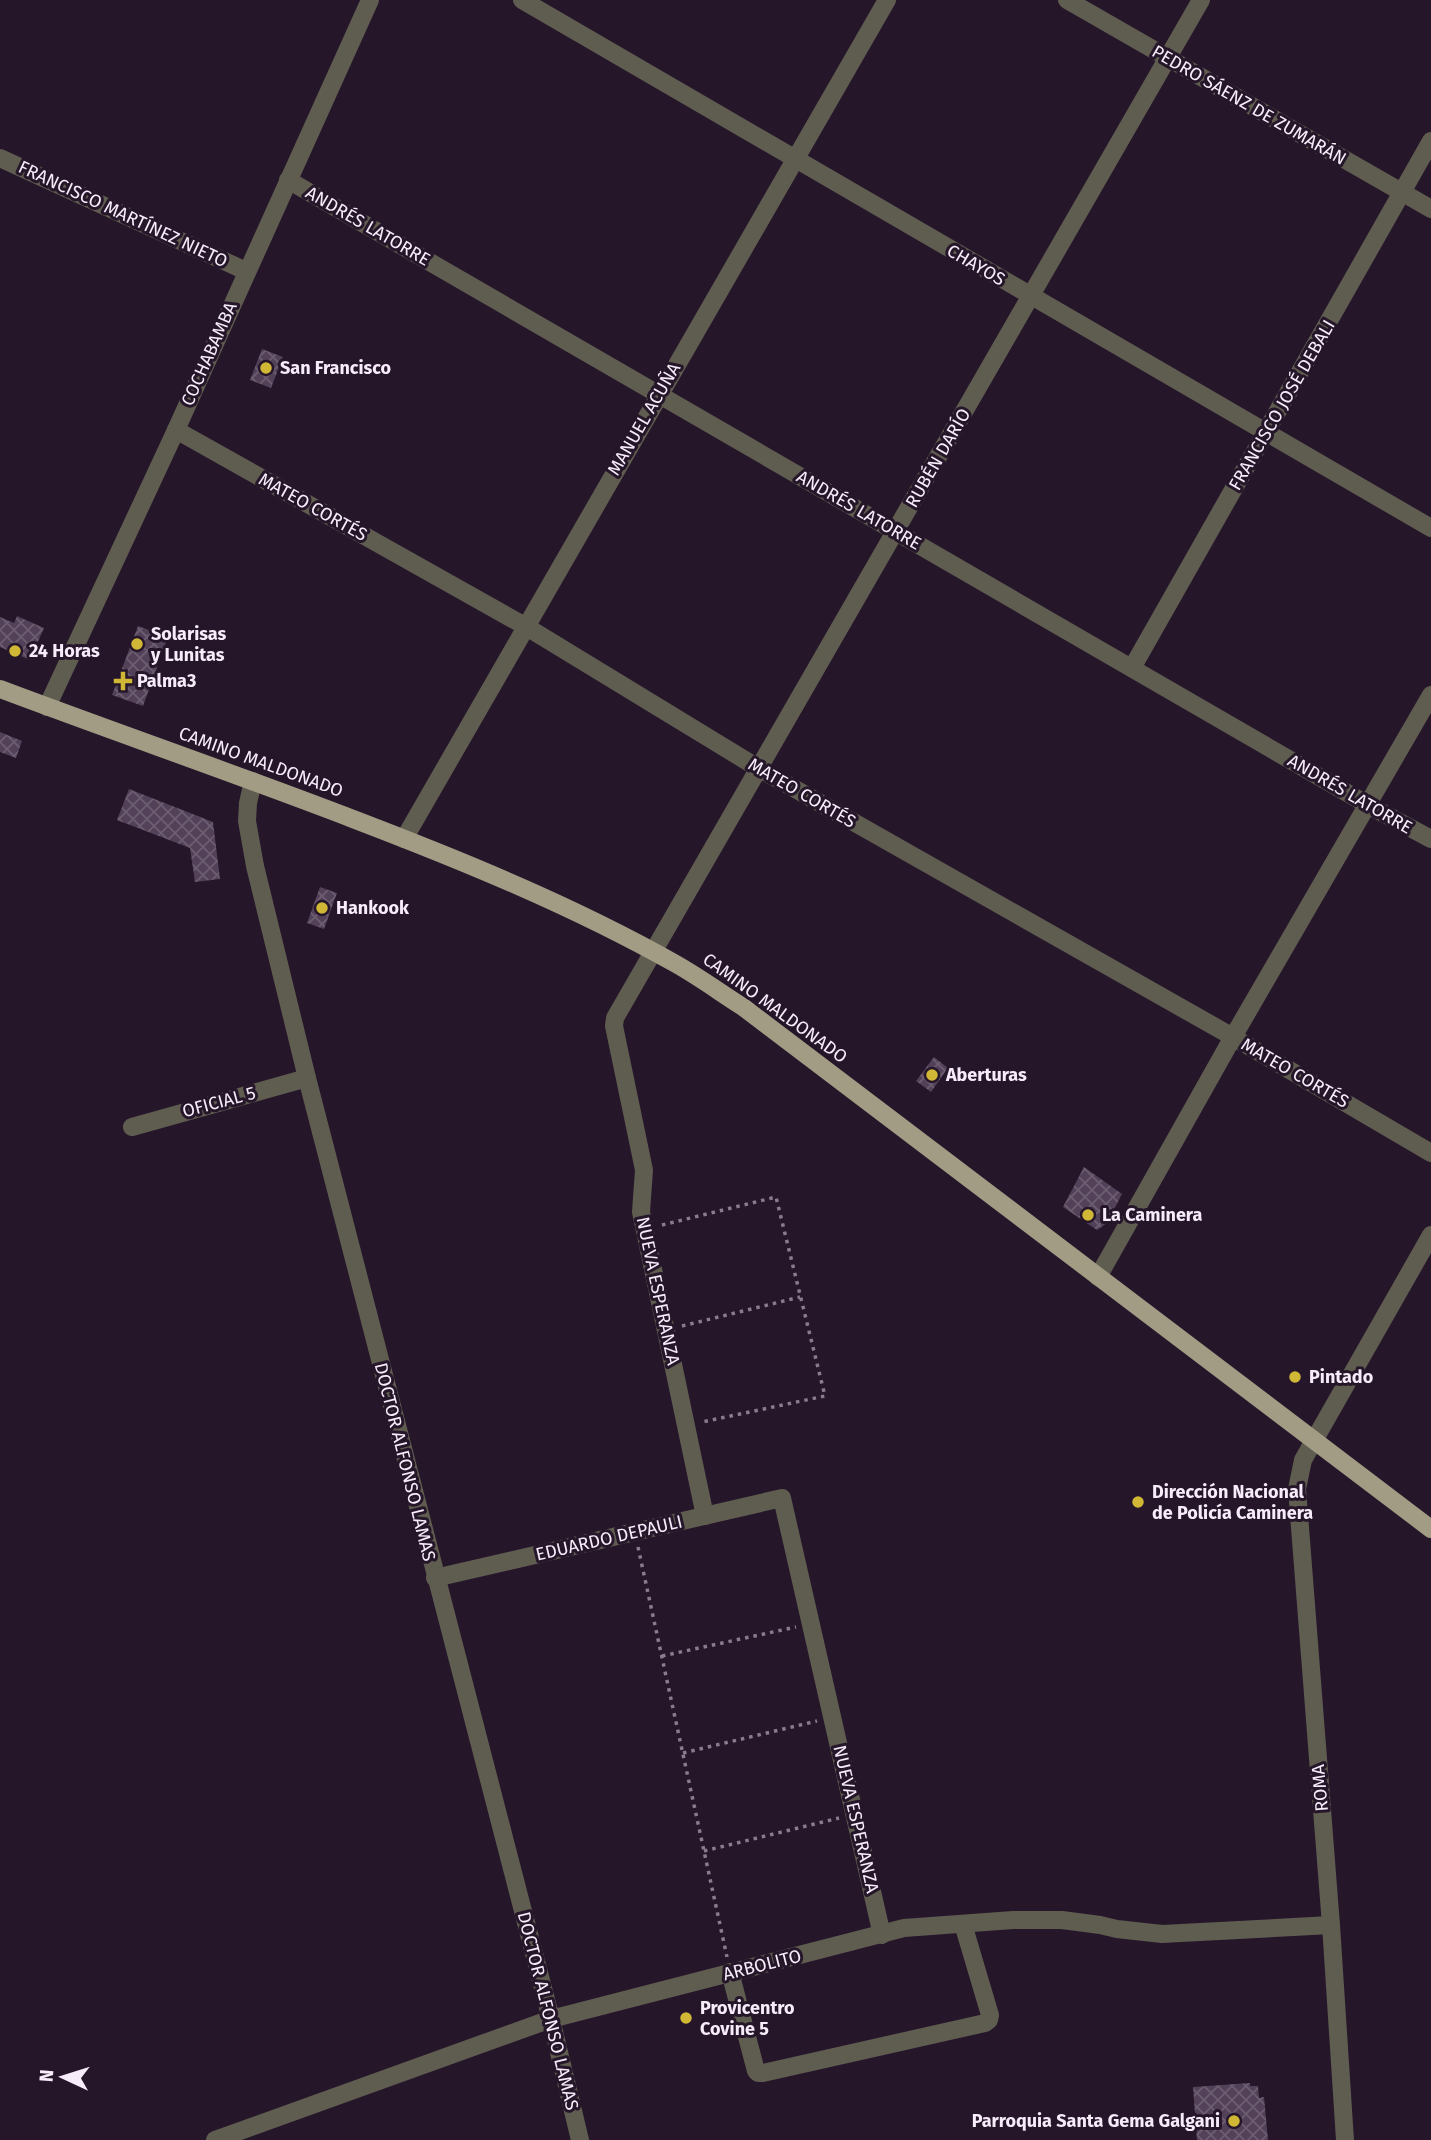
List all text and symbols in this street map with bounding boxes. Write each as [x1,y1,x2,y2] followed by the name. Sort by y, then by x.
[1148,39,1351,170] street label: PEDRO SÁENZ DE ZUMARÁN
[15,155,231,272] street label: FRANCISCO MARTÍNEZ NIETO
[302,181,435,271] street label: ANDRÉS LATORRE
[943,240,1009,290] street label: CHAYOS
[176,298,242,409] street label: COCHABAMBA
[1223,315,1340,494] street label: FRANCISCO JOSÉ DEBALI
[280,357,391,379] place label: San Francisco
[602,358,685,479] street label: MANUEL ACUÑA
[258,360,274,376] marker: San Francisco
[900,404,975,511] street label: RUBÉN DARÍO
[793,465,926,555] street label: ANDRÉS LATORRE
[255,467,372,546] street label: MATEO CORTÉS
[150,623,226,666] place label: Solarisas y Lunitas
[129,636,145,652] marker: Solarisas y Lunitas
[29,640,100,662] place label: 24 Horas
[7,643,23,659] marker: 24 Horas
[137,670,196,692] place label: Palma3
[115,673,131,689] marker: Palma3
[176,722,346,802] street label: CAMINO MALDONADO
[1284,749,1417,839] street label: ANDRÉS LATORRE
[744,752,860,833] street label: MATEO CORTÉS
[336,897,410,919] place label: Hankook
[314,900,330,916] marker: Hankook
[698,948,852,1068] street label: CAMINO MALDONADO
[1237,1032,1353,1113] street label: MATEO CORTÉS
[945,1064,1027,1086] place label: Aberturas
[924,1067,940,1083] marker: Aberturas
[180,1082,258,1122] street label: OFICIAL 5
[1102,1204,1202,1226] place label: La Caminera
[1080,1207,1096,1223] marker: La Caminera
[632,1215,685,1368] street label: NUEVA ESPERANZA
[370,1360,440,1564] street label: DOCTOR ALFONSO LAMAS
[1309,1366,1373,1388] place label: Pintado
[1287,1369,1303,1385] marker: Pintado
[1152,1481,1313,1524] place label: Dirección Nacional de Policía Caminera
[1130,1494,1146,1510] marker: Dirección Nacional de Policía Caminera
[533,1510,685,1566] street label: EDUARDO DEPAULI
[828,1743,884,1896] street label: NUEVA ESPERANZA
[1307,1763,1333,1813] street label: ROMA
[513,1909,583,2113] street label: DOCTOR ALFONSO LAMAS
[721,1945,803,1985] street label: ARBOLITO
[700,1997,795,2040] place label: Provicentro Covine 5
[678,2010,694,2026] marker: Provicentro Covine 5
[28,2042,98,2112] north arrow
[35,2069,58,2083] text: N
[972,2110,1220,2132] place label: Parroquia Santa Gema Galgani
[1226,2113,1242,2129] marker: Parroquia Santa Gema Galgani

